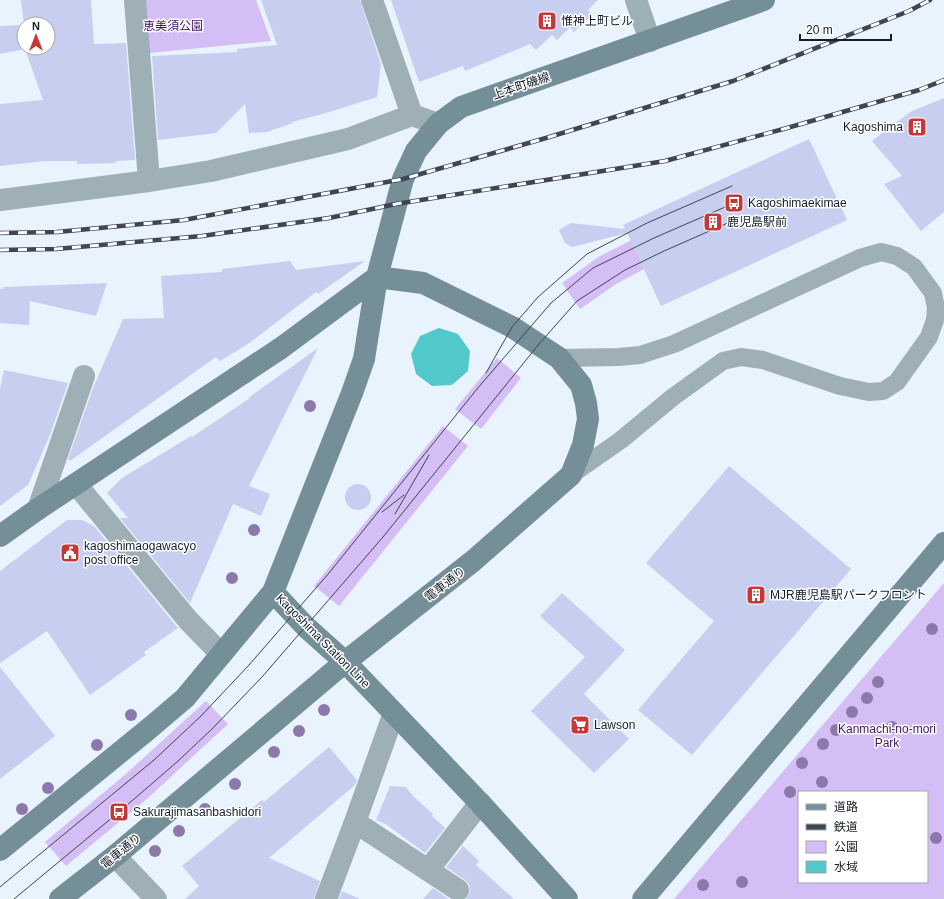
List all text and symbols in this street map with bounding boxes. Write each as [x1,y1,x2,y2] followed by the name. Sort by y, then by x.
[536,10,558,32] building icon: 惟神上町ビル
[561,14,633,28] place label: 惟神上町ビル
[16,16,56,56] north arrow
[800,16,891,42] scale bar
[143,19,203,33] park label: 恵美須公園
[32,20,40,32] text: N
[806,23,833,37] text: 20 m
[490,70,552,102] street label: 上本町磯線
[906,116,928,138] building icon: Kagoshima
[843,120,903,134] place label: Kagoshima
[723,192,745,214] bus stop icon: Kagoshimaekimae
[748,196,847,210] place label: Kagoshimaekimae
[702,211,724,233] building icon: 鹿児島駅前
[727,215,787,229] place label: 鹿児島駅前
[84,539,196,567] place label: kagoshimaogawacyo post office
[59,542,81,564] public building icon: kagoshimaogawacyo post office
[422,564,468,604] street label: 電車通り
[745,584,767,606] building icon: MJR鹿児島駅パークフロント
[770,588,927,602] place label: MJR鹿児島駅パークフロント
[273,591,373,691] street label: Kagoshima Station Line
[569,714,591,736] supermarket icon: Lawson
[594,718,635,732] place label: Lawson
[838,722,936,750] park label: Kanmachi-no-mori Park
[798,791,928,883] legend
[834,800,858,814] text: 道路
[108,801,130,823] bus stop icon: Sakurajimasanbashidori
[133,805,261,819] place label: Sakurajimasanbashidori
[834,820,858,834] text: 鉄道
[98,830,144,872] street label: 電車通り
[834,840,858,854] text: 公園
[834,860,858,874] text: 水域

